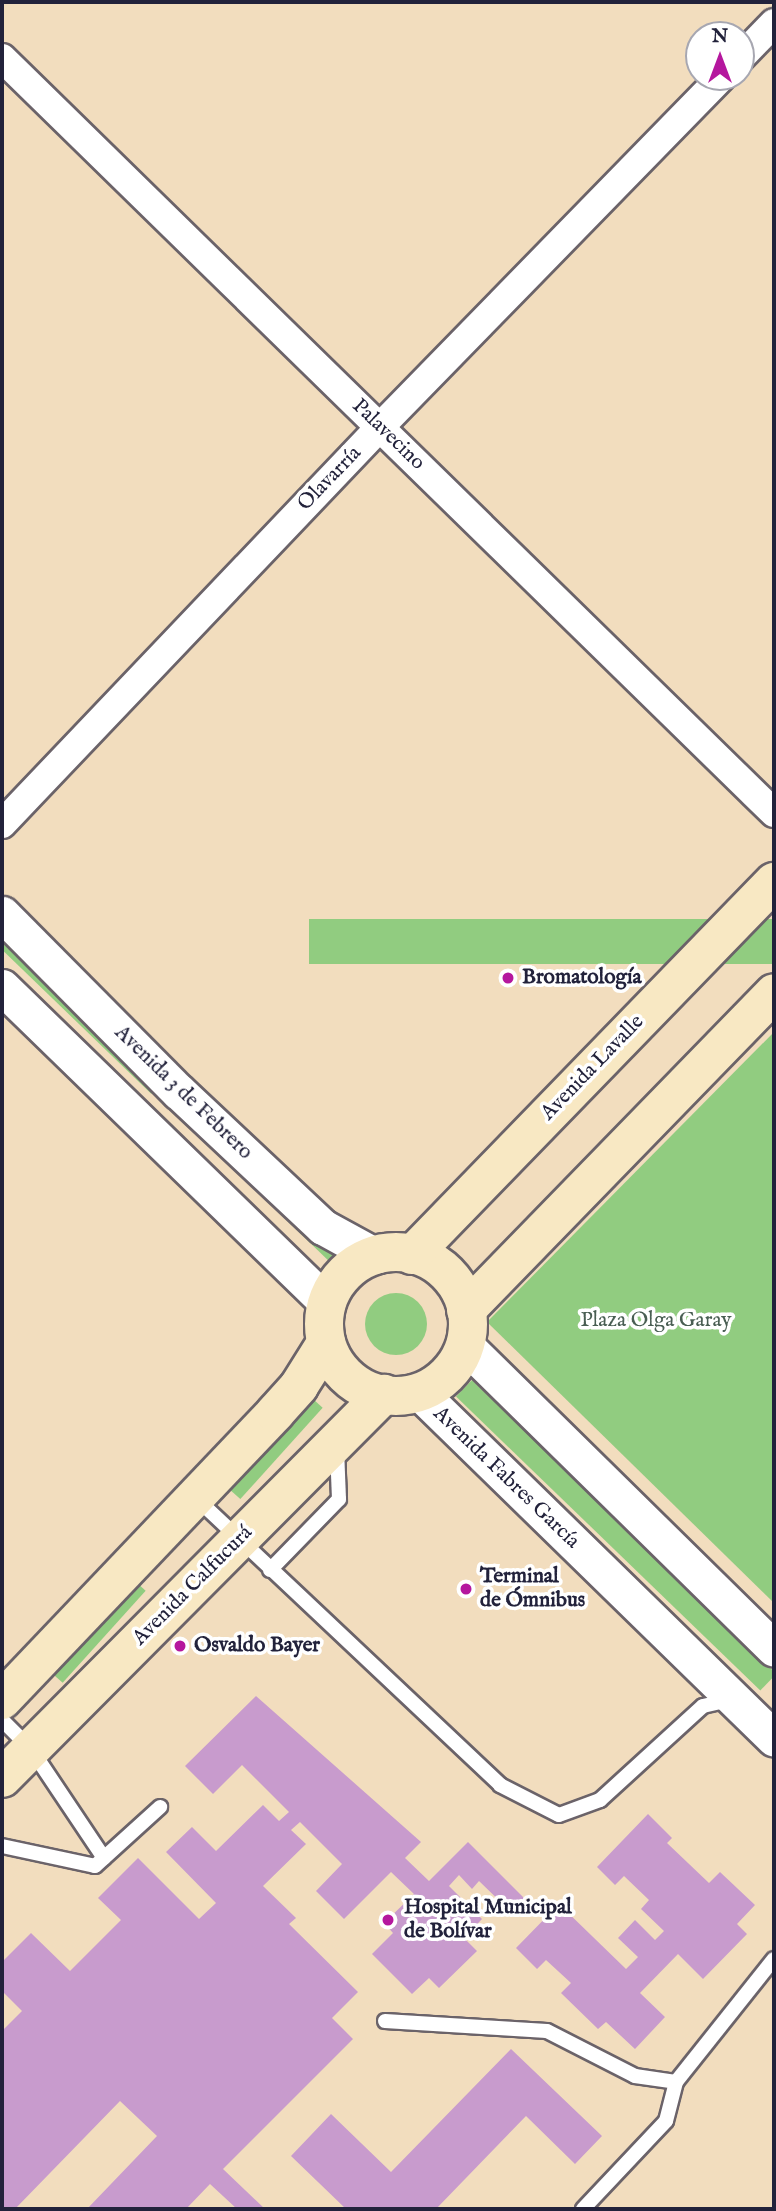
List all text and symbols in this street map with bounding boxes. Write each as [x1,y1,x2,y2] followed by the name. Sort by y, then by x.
[685,21,755,91] north arrow
[712,25,728,49] text: N
[346,394,430,476] street label: Palavecino
[293,441,367,517] street label: Olavarría
[522,965,642,991] place label: Bromatología
[500,970,516,986] marker: Bromatología
[536,1010,650,1126] street label: Avenida Lavalle
[109,1021,257,1165] street label: Avenida 3 de Febrero
[580,1308,732,1334] park label: Plaza Olga Garay
[427,1402,585,1554] street label: Avenida Fabres García
[128,1521,258,1651] street label: Avenida Calfucurá
[480,1564,585,1614] place label: Terminal de Ómnibus
[458,1581,474,1597] marker: Terminal de Ómnibus
[194,1633,320,1659] place label: Osvaldo Bayer
[172,1638,188,1654] marker: Osvaldo Bayer
[404,1895,572,1945] place label: Hospital Municipal de Bolívar
[378,1910,398,1930] marker: Hospital Municipal de Bolívar

